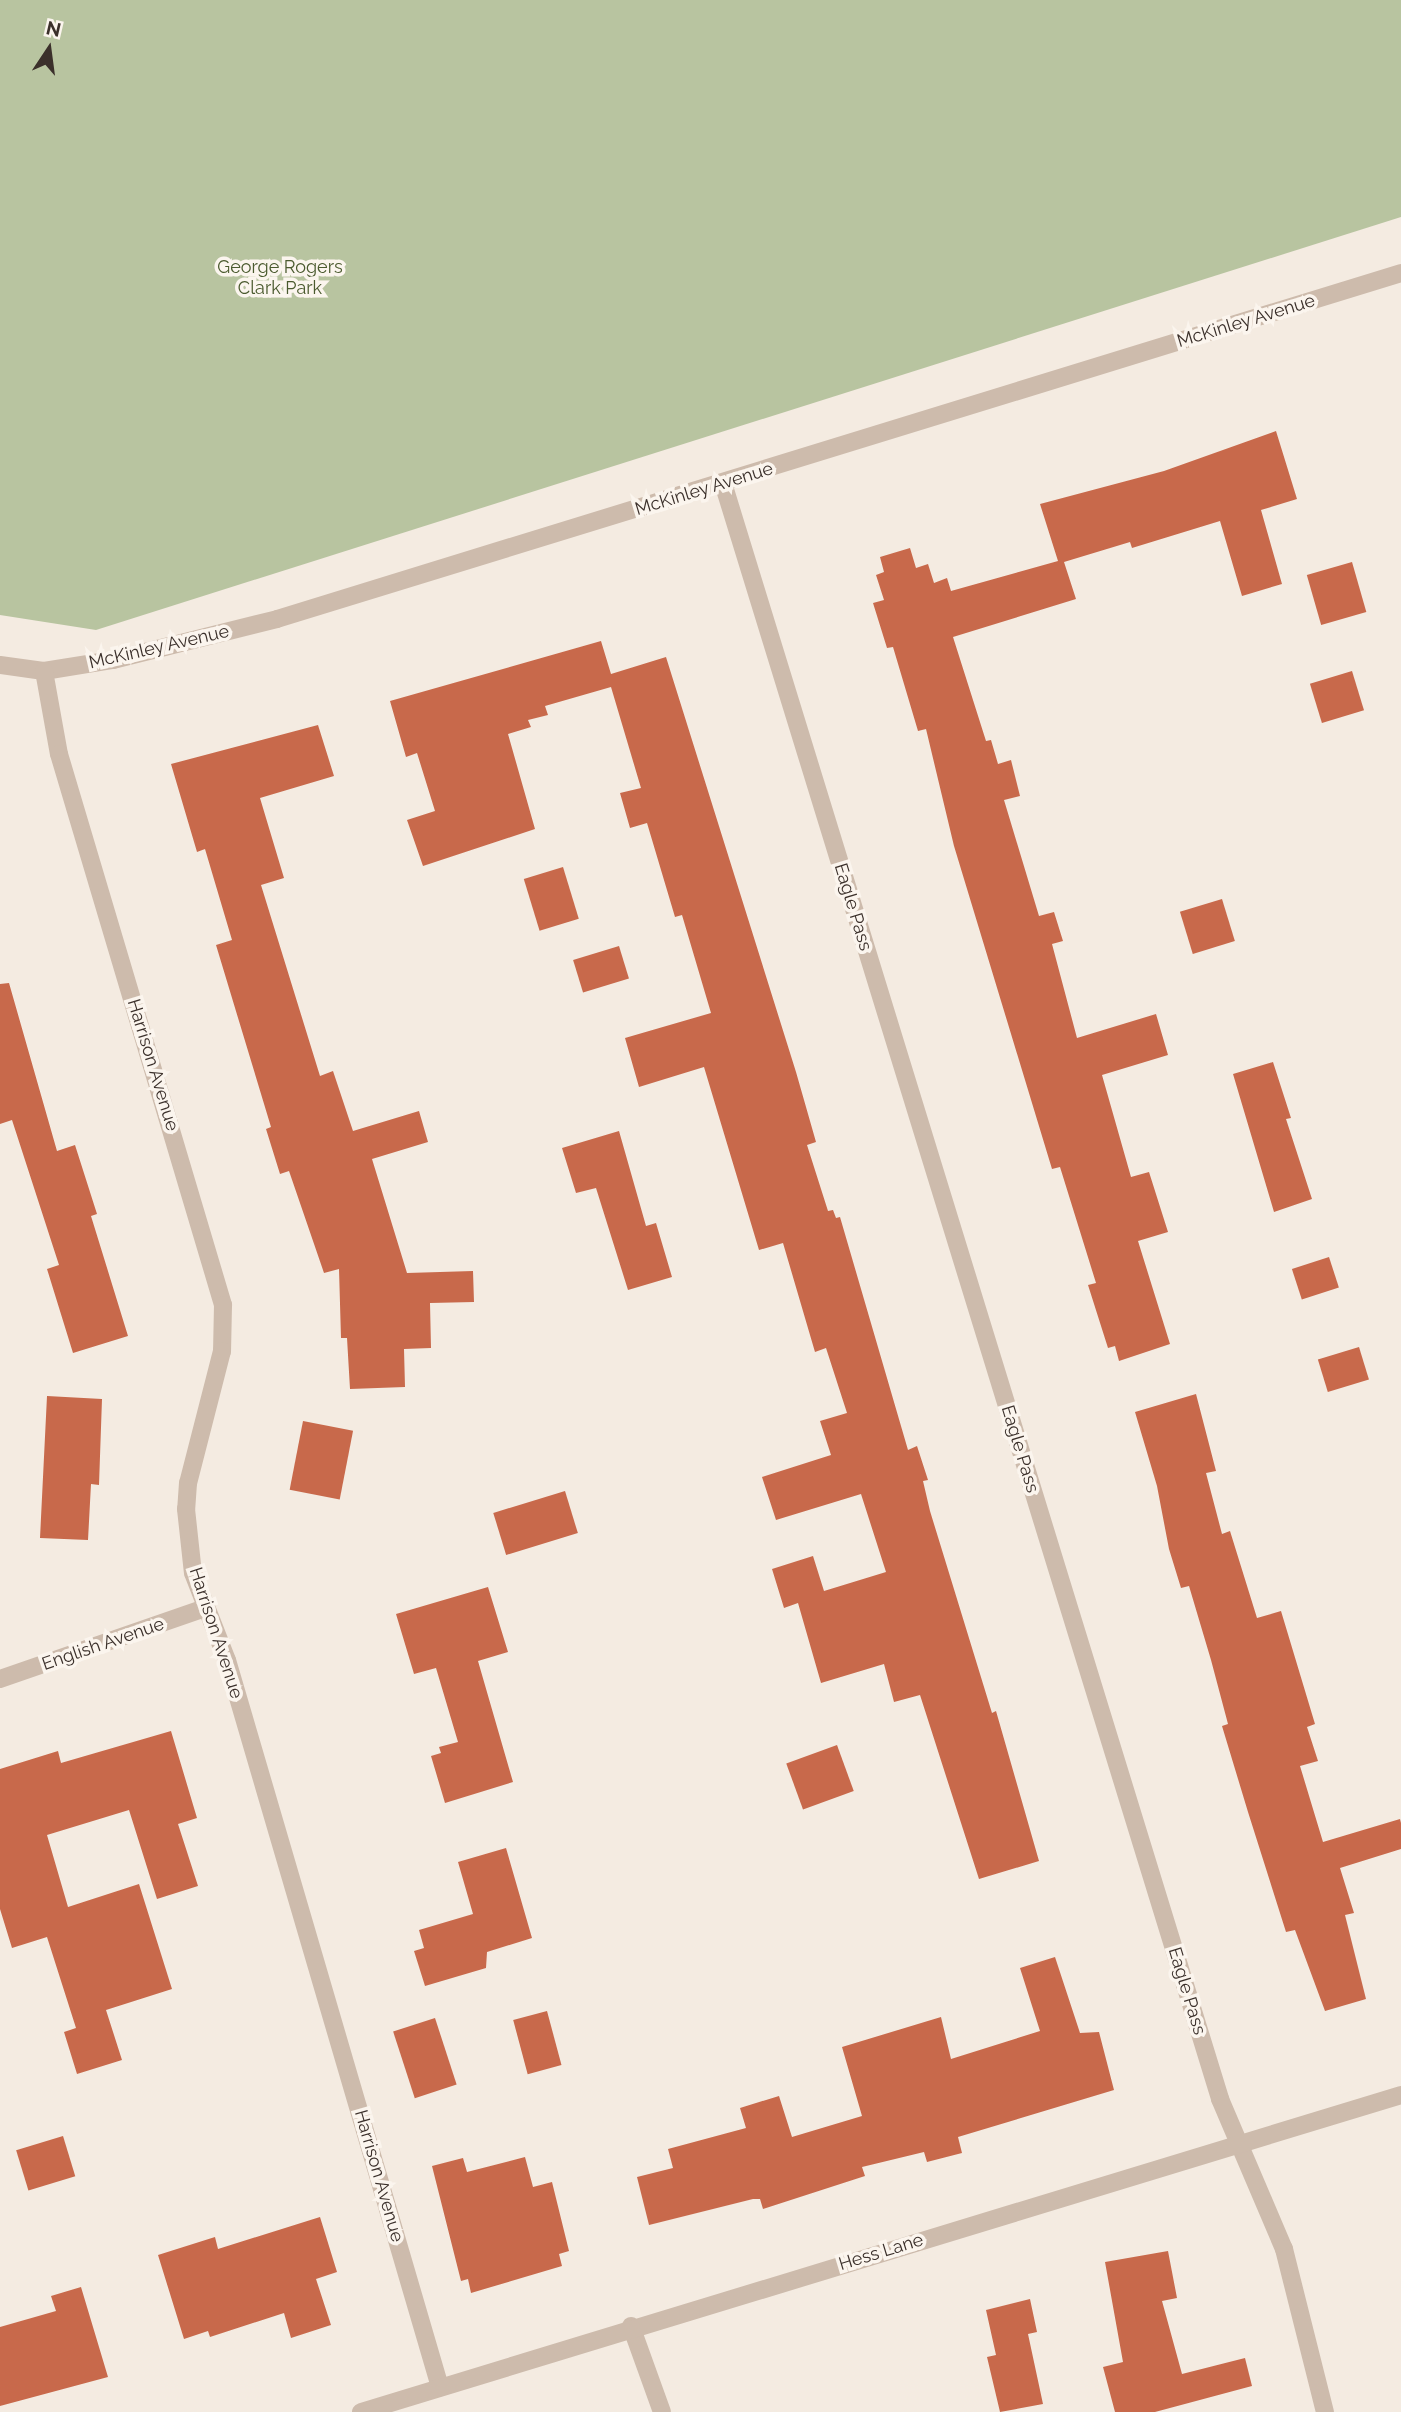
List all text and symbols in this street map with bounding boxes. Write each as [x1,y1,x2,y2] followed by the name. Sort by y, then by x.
[14,14,84,84] north arrow
[44,16,63,41] text: N
[217,257,343,300] park label: George Rogers Clark Park
[1174,290,1318,352] street label: McKinley Avenue
[632,458,776,520] street label: McKinley Avenue
[86,620,232,674] street label: McKinley Avenue
[829,861,877,953] street label: Eagle Pass
[123,996,183,1134] street label: Harrison Avenue
[996,1403,1044,1495] street label: Eagle Pass
[185,1564,247,1702] street label: Harrison Avenue
[39,1613,167,1675] street label: English Avenue
[1163,1945,1211,2037] street label: Eagle Pass
[350,2107,408,2245] street label: Harrison Avenue
[836,2229,926,2275] street label: Hess Lane

